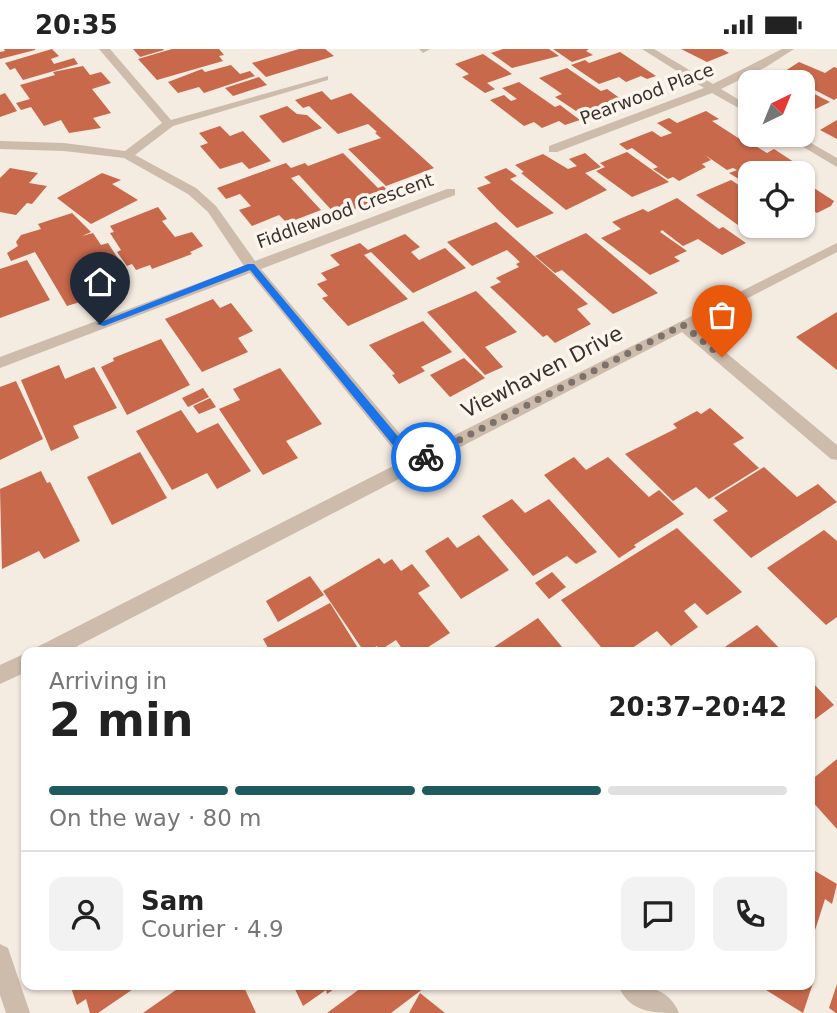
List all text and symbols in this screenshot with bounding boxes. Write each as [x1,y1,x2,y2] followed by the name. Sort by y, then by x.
[35,10,118,40] text: 20:35
[577,58,717,129] street label: Pearwood Place
[738,70,816,147] north arrow
[738,70,815,238] map controls
[738,161,815,238] button: locate
[254,169,436,252] street label: Fiddlewood Crescent
[70,252,130,324] pin
[81,263,119,301] icon: home
[692,285,752,357] pin
[703,296,741,334] icon: bag
[458,321,626,423] street label: Viewhaven Drive
[391,422,461,492] courier
[407,438,445,476] icon: bike
[49,668,167,694] text: Arriving in
[608,692,787,722] text: 20:37–20:42
[49,693,193,747] text: 2 min
[49,805,261,831] text: On the way · 80 m
[49,877,123,951] button: person
[621,877,695,951] button: chat
[713,877,787,951] button: phone
[141,886,204,916] text: Sam
[141,916,284,942] text: Courier · 4.9

